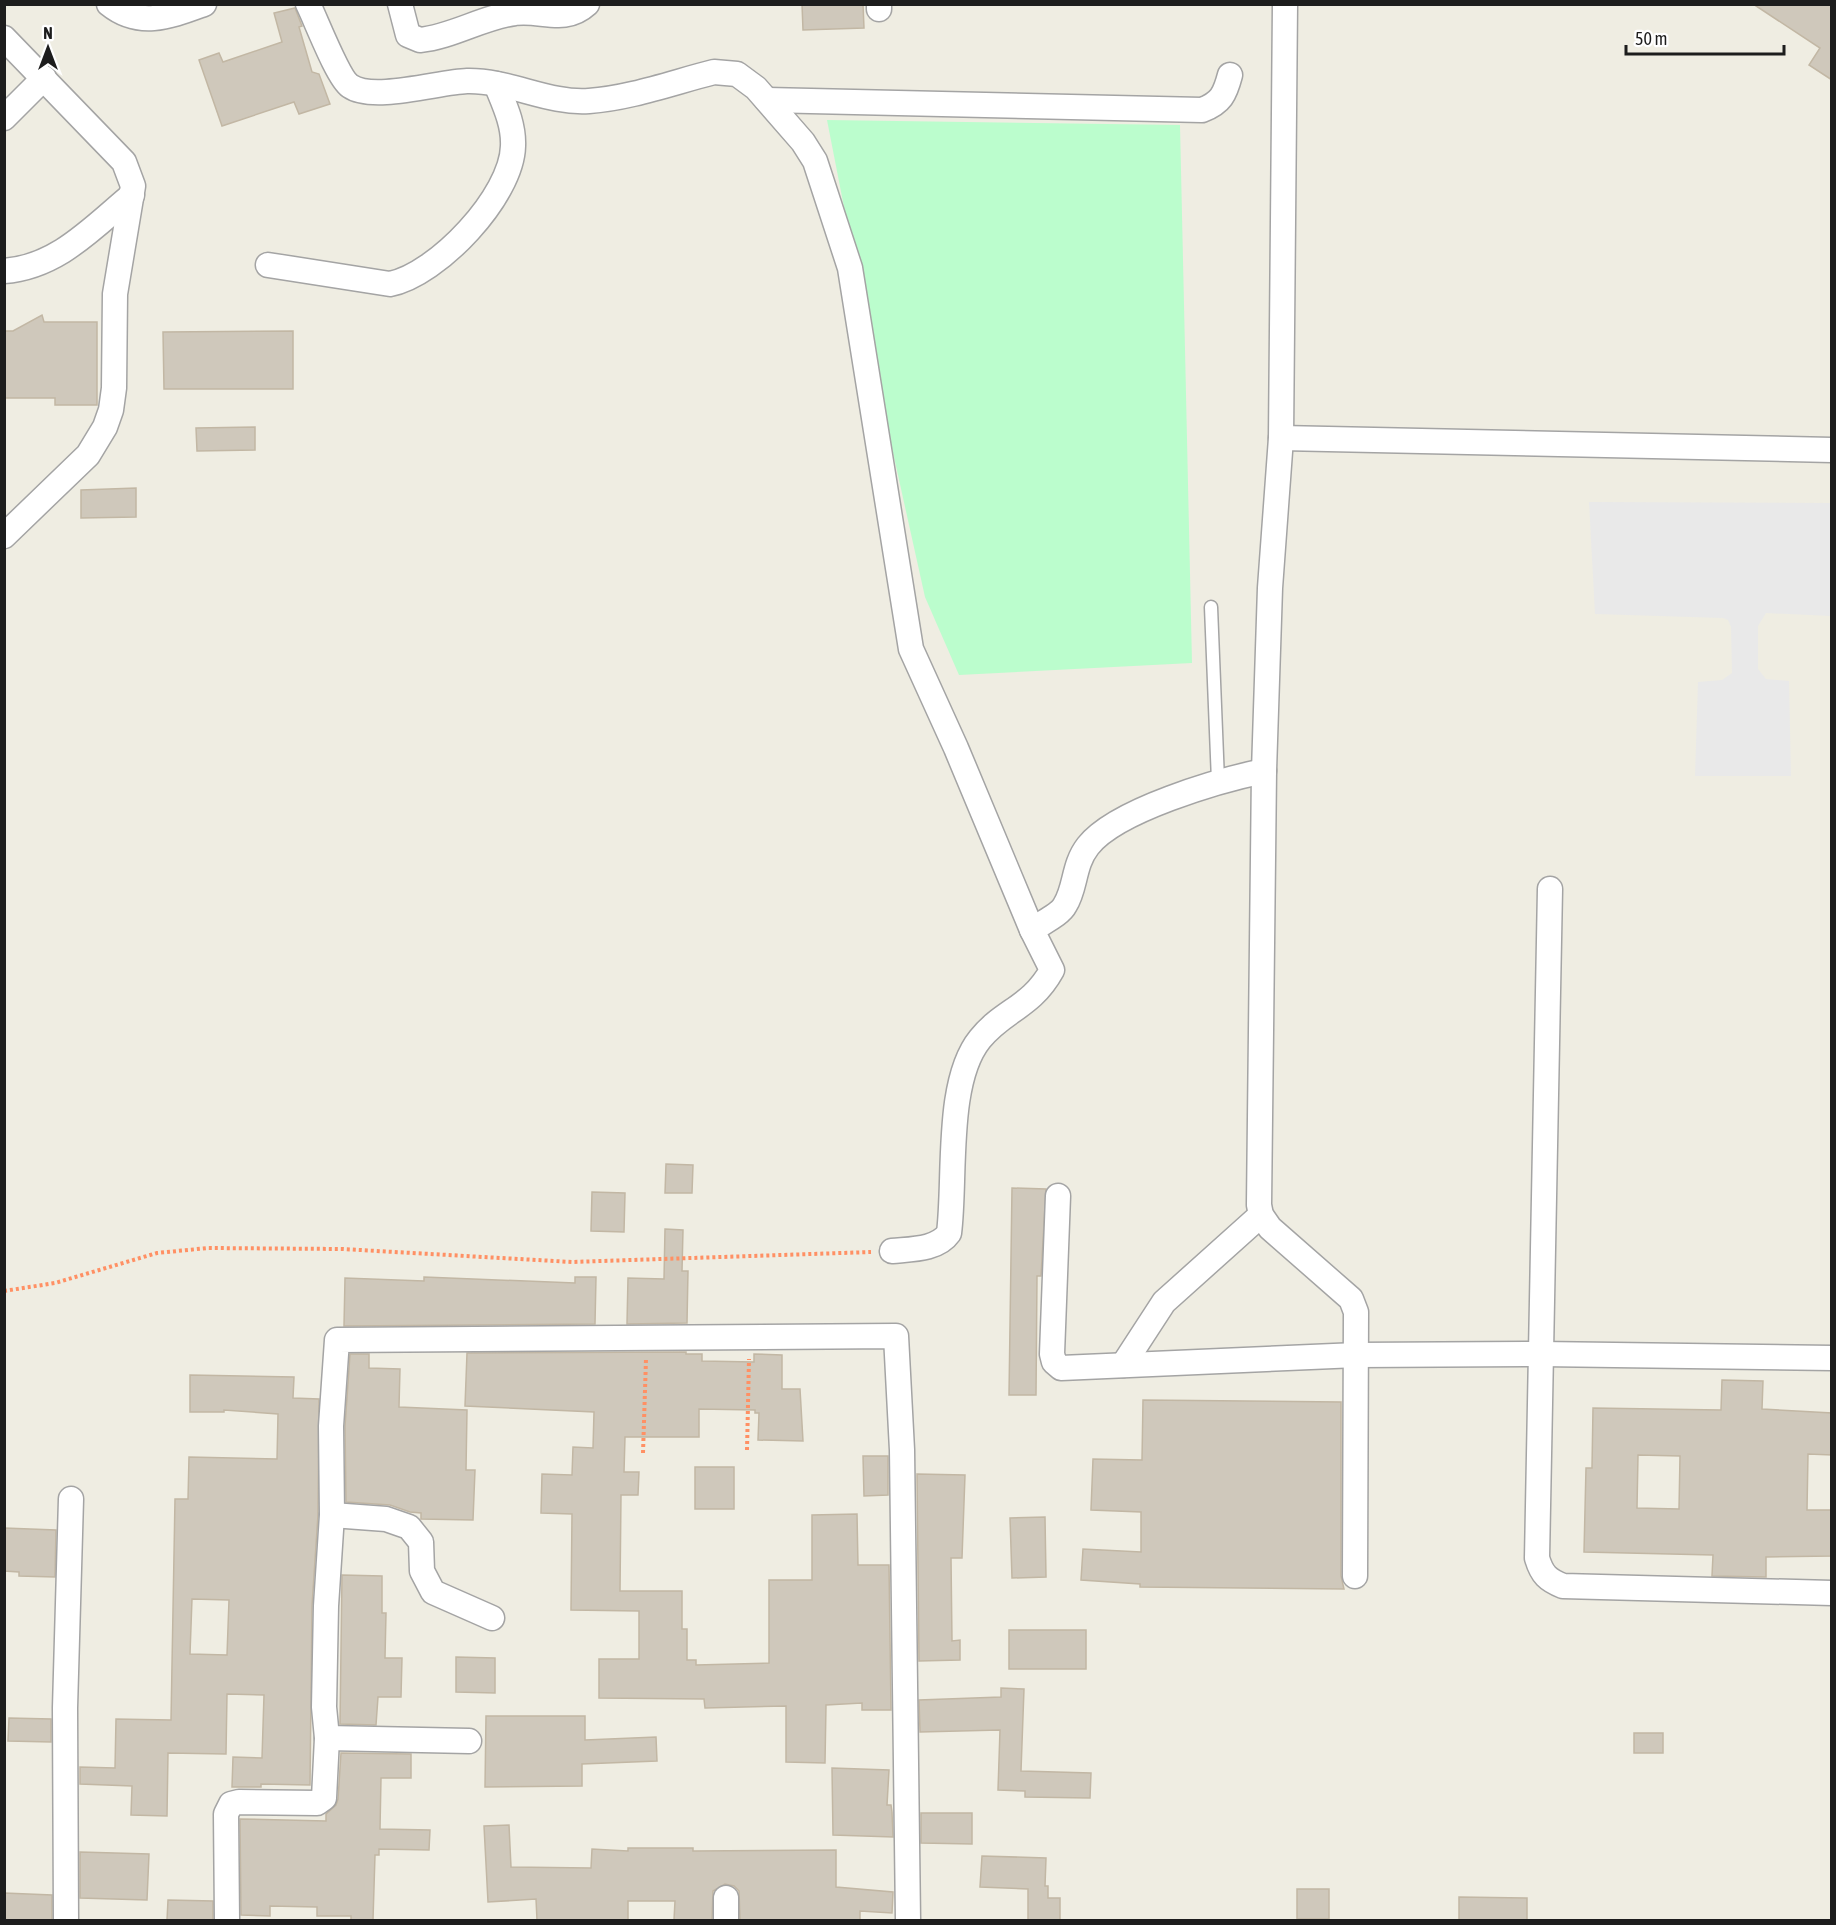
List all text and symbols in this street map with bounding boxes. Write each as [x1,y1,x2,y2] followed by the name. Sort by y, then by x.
[18,18,78,78] north arrow
[1626,18,1784,56] scale bar
[43,24,53,42] text: N
[1635,28,1667,49] text: 50 m

